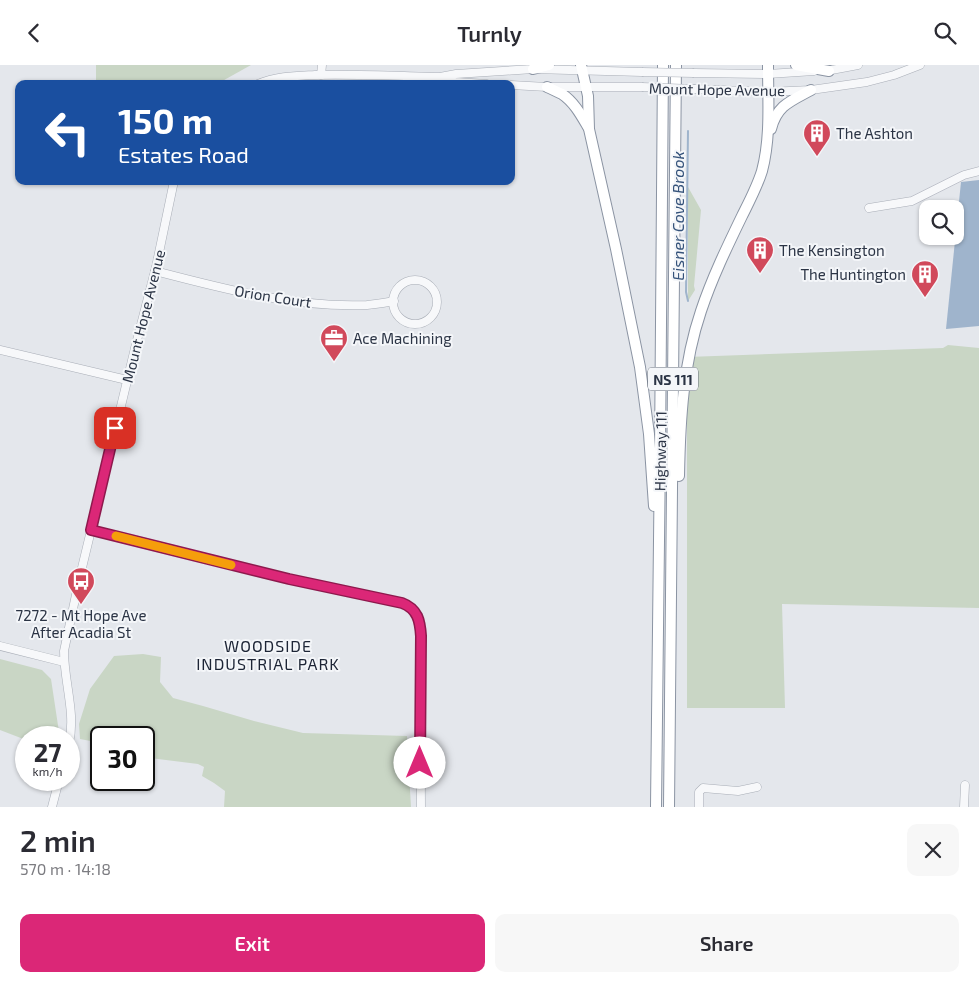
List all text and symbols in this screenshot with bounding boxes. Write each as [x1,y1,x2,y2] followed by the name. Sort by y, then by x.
[20,19,48,47] icon: back
[931,19,959,47] icon: search
[457,20,522,46] text: Turnly
[649,79,785,99] street label: Mount Hope Avenue
[118,99,213,141] text: 150 m
[35,100,100,165] icon: left
[802,118,832,157] building icon: The Ashton
[836,124,913,142] place label: The Ashton
[118,141,249,167] text: Estates Road
[668,151,687,281] water label: Eisner Cove Brook
[919,200,964,245] map controls
[919,200,964,245] button: search
[745,235,775,274] building icon: The Kensington
[779,241,885,259] place label: The Kensington
[118,248,168,384] street label: Mount Hope Avenue
[910,259,940,298] building icon: The Huntington
[800,265,906,283] place label: The Huntington
[233,281,313,311] street label: Orion Court
[319,323,349,362] office icon: Ace Machining
[353,329,452,347] place label: Ace Machining
[648,367,698,391] road number: NS 111
[94,407,136,449] pin
[650,411,670,491] street label: Highway 111
[101,414,129,442] icon: arrive
[66,566,96,605] bus stop icon: 7272 - Mt Hope Ave After Acadia St
[15,606,147,641] place label: 7272 - Mt Hope Ave After Acadia St
[196,636,340,673] district label: WOODSIDE INDUSTRIAL PARK
[90,726,155,791] speed limit sign: 30
[393,736,445,788] position arrow
[34,737,61,767] text: 27
[33,764,62,778] text: km/h
[20,822,96,858] text: 2 min
[907,824,959,876] button: close
[20,859,111,878] text: 570 m · 14:18
[20,914,485,972] button: Exit
[495,914,959,972] button: Share

